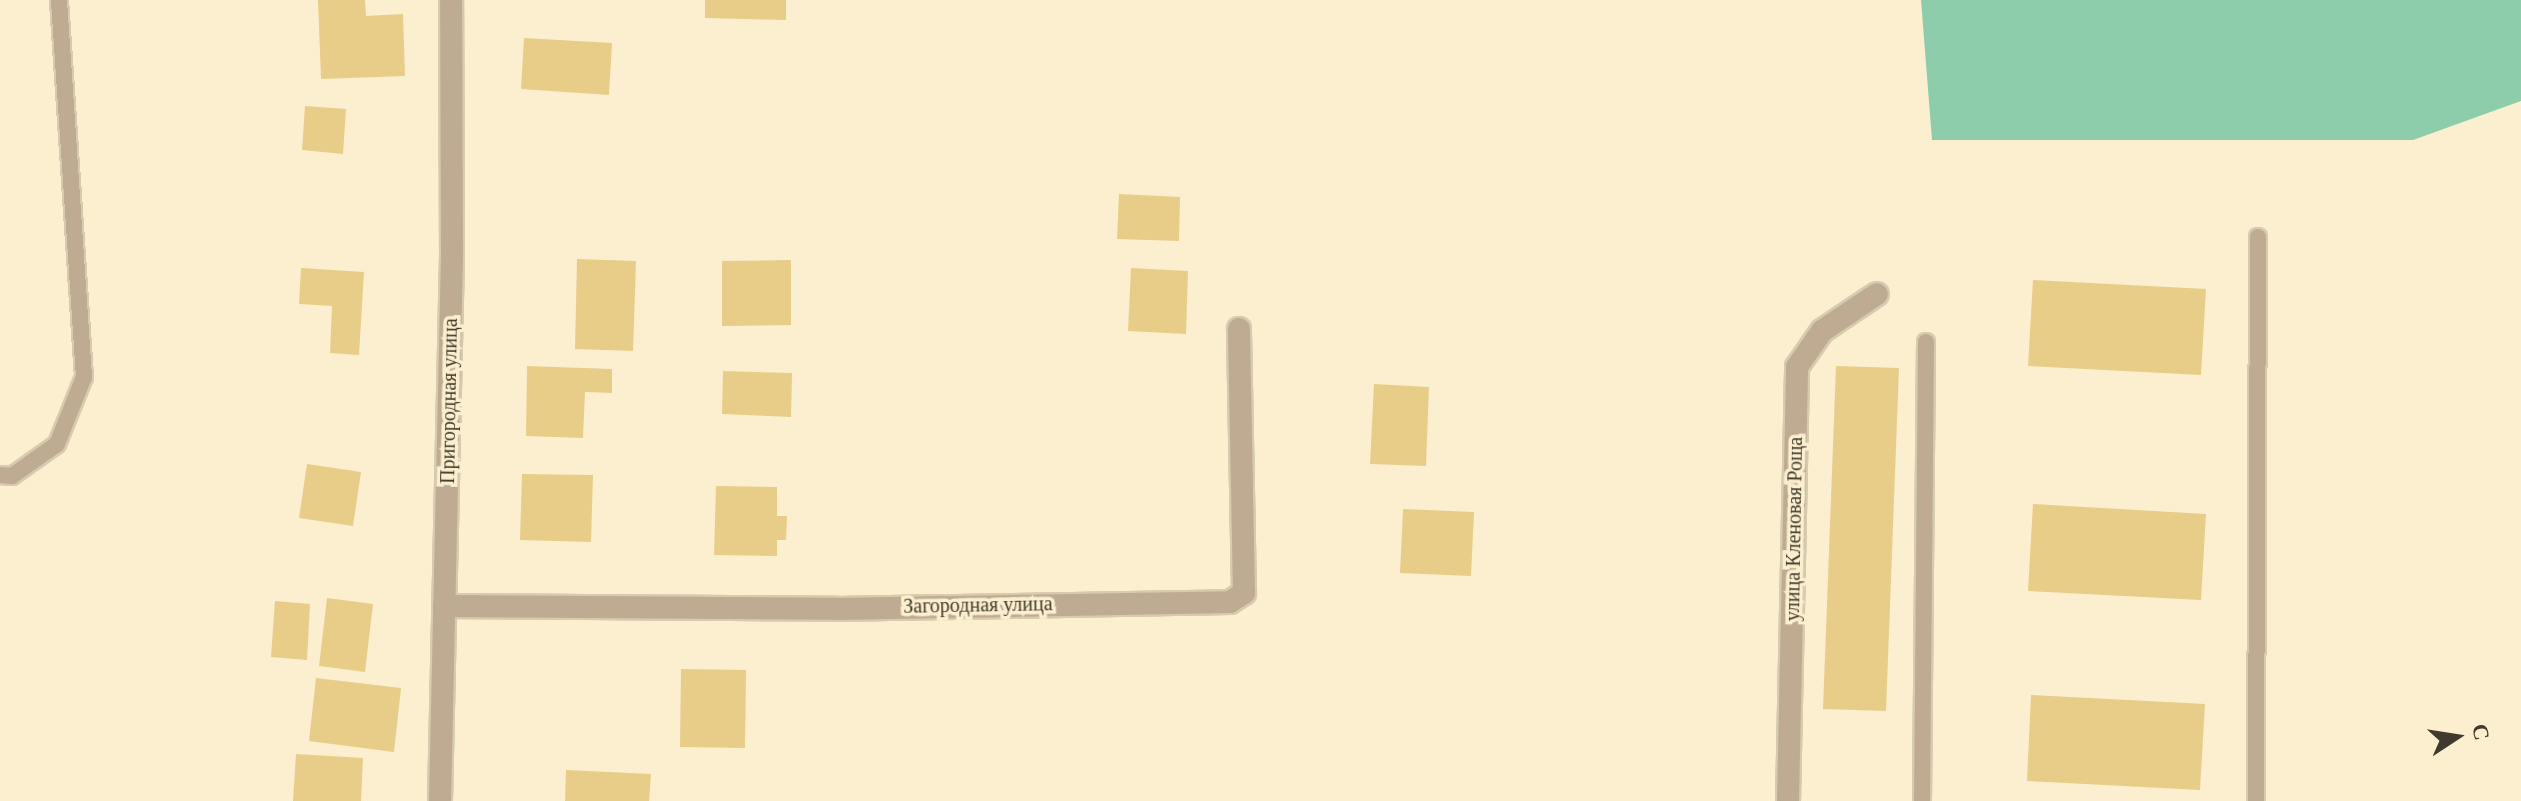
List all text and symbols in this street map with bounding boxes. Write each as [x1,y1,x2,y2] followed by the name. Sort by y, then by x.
[436,318,462,484] street label: Пригородная улица
[1780,437,1808,621] street label: улица Кленовая Роща
[903,592,1053,618] street label: Загородная улица
[2417,697,2497,777] north arrow
[2467,722,2495,742] text: С

